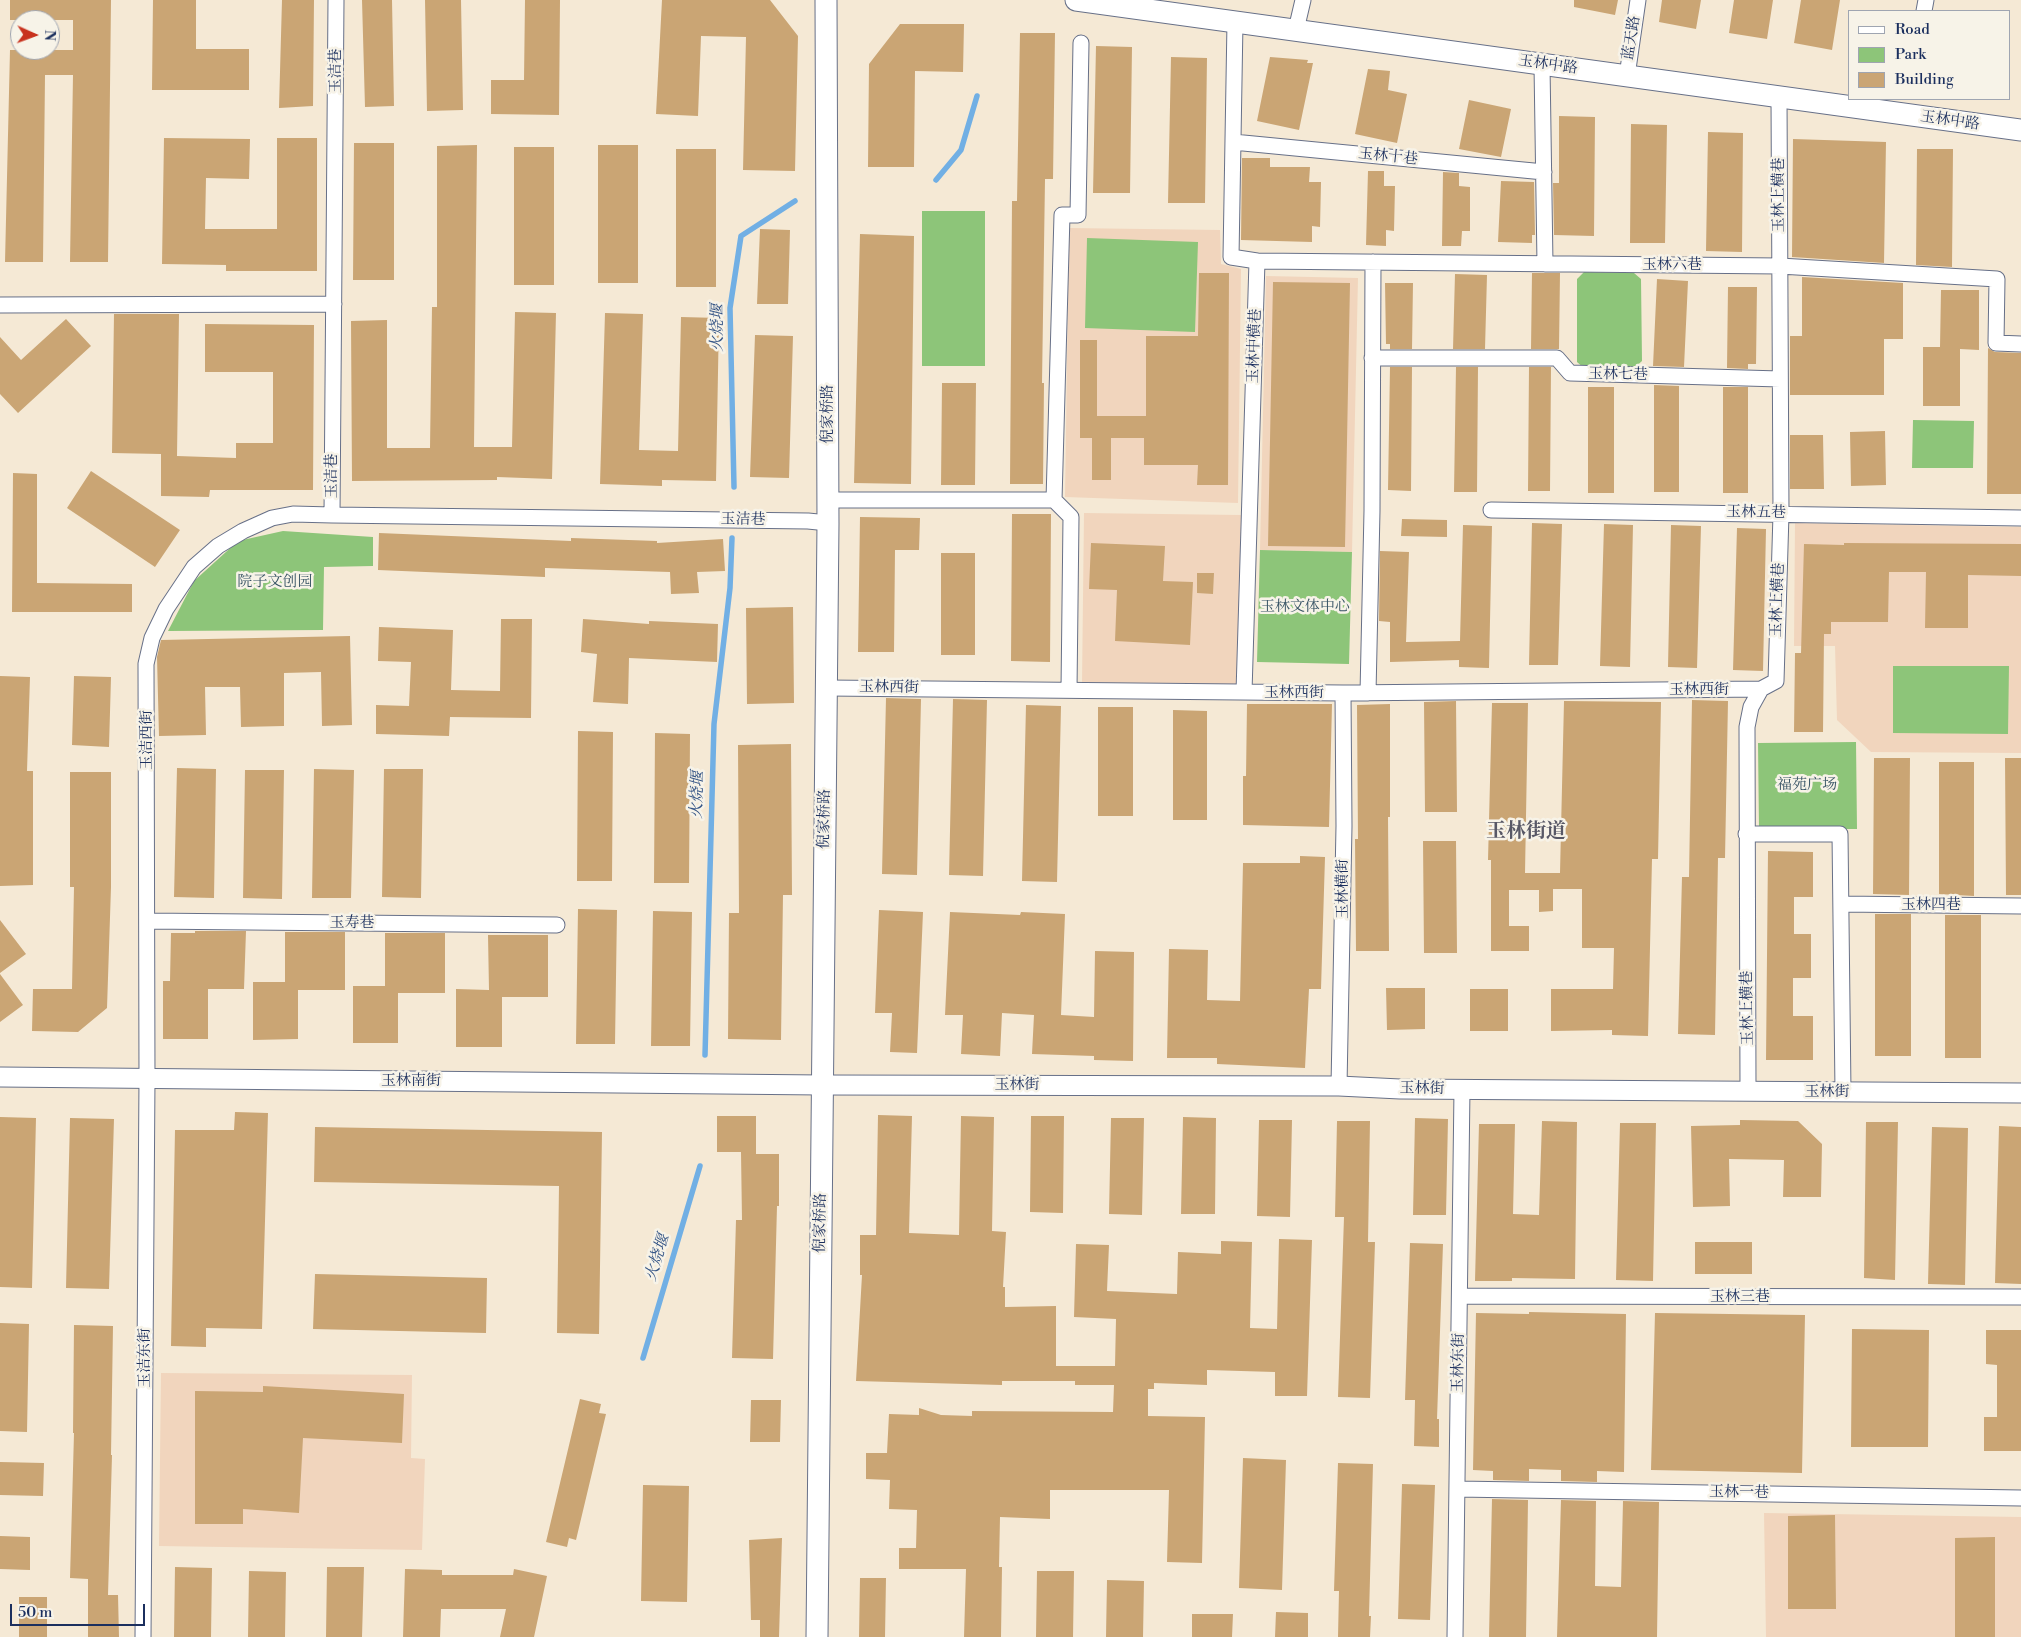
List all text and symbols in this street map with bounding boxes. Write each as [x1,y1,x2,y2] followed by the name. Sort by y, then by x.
[10,10,60,60] north arrow
[1848,10,2011,100] legend
[1620,14,1644,62] street label: 蓝天路
[1895,20,1930,39] text: Road
[40,30,58,41] text: N
[1895,45,1926,64] text: Park
[327,49,345,93] street label: 玉洁巷
[1517,52,1579,78] street label: 玉林中路
[1895,70,1954,89] text: Building
[1919,108,1981,134] street label: 玉林中路
[1357,145,1419,169] street label: 玉林十巷
[1770,158,1788,232] street label: 玉林上横巷
[1642,256,1702,274] street label: 玉林六巷
[708,304,728,352] water label: 火烧堰
[1245,308,1265,384] street label: 玉林中横巷
[1588,365,1648,385] street label: 玉林七巷
[819,384,837,444] street label: 倪家桥路
[323,454,341,498] street label: 玉洁巷
[1726,503,1786,523] street label: 玉林五巷
[720,511,766,529] street label: 玉洁巷
[1768,562,1788,638] street label: 玉林上横巷
[238,573,312,591] park label: 院子文创园
[1260,598,1350,616] park label: 玉林文体中心
[859,678,919,698] street label: 玉林西街
[1669,681,1729,699] street label: 玉林西街
[1264,684,1324,702] street label: 玉林西街
[138,710,156,770] street label: 玉洁西街
[688,771,708,819] water label: 火烧堰
[1777,776,1837,794] park label: 福苑广场
[815,789,835,849] street label: 倪家桥路
[1486,820,1566,844] district label: 玉林街道
[1334,859,1352,919] street label: 玉林横街
[1901,896,1961,914] street label: 玉林四巷
[330,914,374,932] street label: 玉寿巷
[1738,970,1758,1046] street label: 玉林上横巷
[381,1072,441,1090] street label: 玉林南街
[995,1076,1039,1094] street label: 玉林街
[1399,1080,1445,1098] street label: 玉林街
[1805,1083,1849,1101] street label: 玉林街
[811,1193,831,1253] street label: 倪家桥路
[642,1232,674,1284] water label: 火烧堰
[1710,1288,1770,1306] street label: 玉林三巷
[136,1328,154,1388] street label: 玉洁东街
[1449,1333,1469,1393] street label: 玉林东街
[1709,1483,1769,1503] street label: 玉林一巷
[12,1594,148,1626] scale bar
[18,1603,52,1622] text: 50 m

